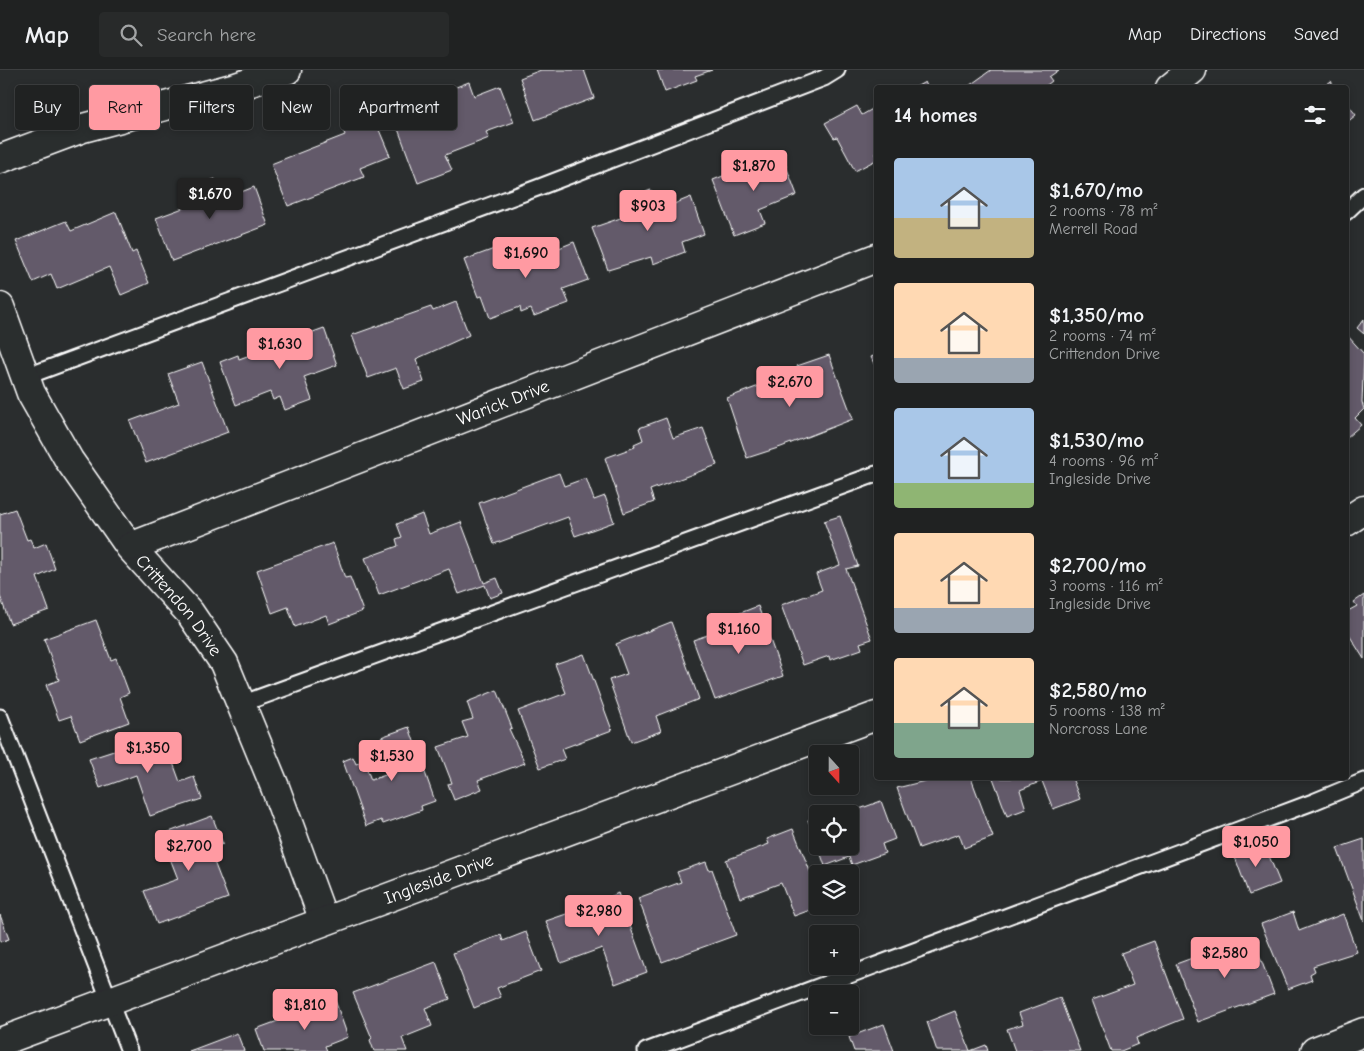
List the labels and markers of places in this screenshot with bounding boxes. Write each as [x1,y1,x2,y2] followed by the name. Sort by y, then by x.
[713,150,795,192] pin: $1,870
[169,178,251,220] pin: $1,670
[618,190,678,232] pin: $903
[485,236,567,279] pin: $1,690
[239,328,321,370] pin: $1,630
[749,366,831,408] pin: $2,670
[698,612,780,655] pin: $1,160
[107,732,189,774] pin: $1,350
[351,740,433,782] pin: $1,530
[1215,826,1297,868] pin: $1,050
[148,830,230,872] pin: $2,700
[558,894,640,937] pin: $2,980
[1184,936,1266,979] pin: $2,580
[264,988,346,1031] pin: $1,810

